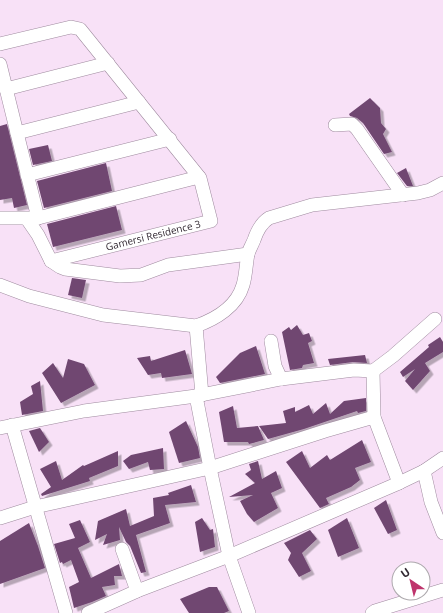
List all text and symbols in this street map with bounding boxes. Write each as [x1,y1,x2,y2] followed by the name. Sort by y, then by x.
[104,216,202,254] street label: Gamersi Residence 3
[391,561,431,601] north arrow
[397,564,413,581] text: U

